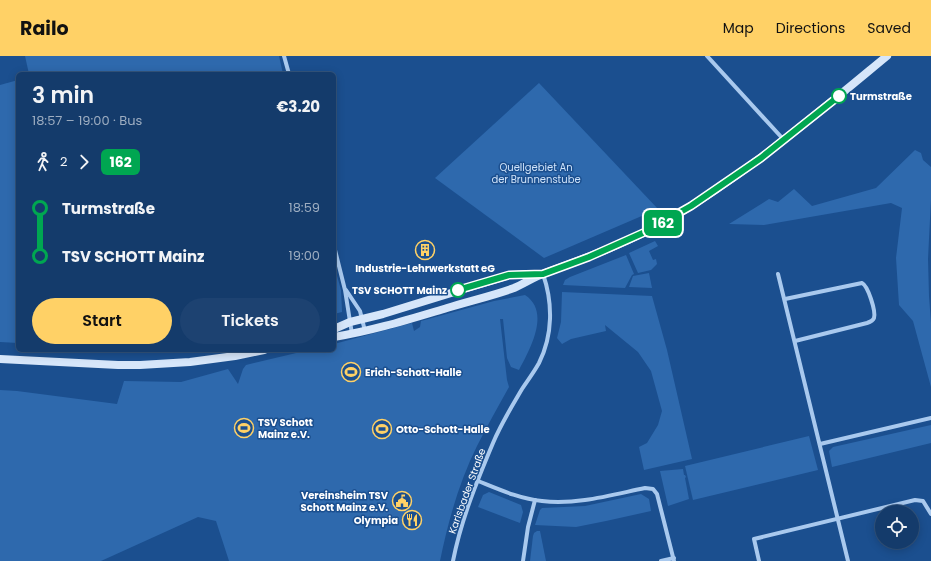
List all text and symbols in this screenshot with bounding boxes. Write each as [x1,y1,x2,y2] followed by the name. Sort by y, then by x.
[20,15,69,42] text: Railo
[723,18,754,38] text: Map
[776,18,845,38] text: Directions
[867,18,911,38] text: Saved
[32,80,94,111] text: 3 min
[831,88,847,104] marker: Turmstraße
[850,89,912,104] place label: Turmstraße
[276,96,320,117] text: €3.20
[32,111,142,130] text: 18:57 – 19:00 · Bus
[32,151,54,173] icon: walk
[73,151,95,173] icon: forward
[60,152,67,171] text: 2
[109,152,132,172] text: 162
[491,160,581,187] park label: Quellgebiet An der Brunnenstube
[62,198,155,219] text: Turmstraße
[289,198,320,217] text: 18:59
[640,210,686,236] line badge: 162
[652,213,674,233] text: 162
[414,239,436,261] building icon: Industrie-Lehrwerkstatt eG
[62,246,204,267] text: TSV SCHOTT Mainz
[289,246,320,265] text: 19:00
[355,261,495,276] place label: Industrie-Lehrwerkstatt eG
[450,282,466,298] marker: TSV SCHOTT Mainz
[352,283,447,298] place label: TSV SCHOTT Mainz
[32,298,172,344] button: Start
[180,298,320,344] button: Tickets
[340,361,362,383] sports icon: Erich-Schott-Halle
[365,365,462,380] place label: Erich-Schott-Halle
[258,415,313,442] place label: TSV Schott Mainz e.V.
[233,417,255,439] sports icon: TSV Schott Mainz e.V.
[371,418,393,440] sports icon: Otto-Schott-Halle
[396,422,490,437] place label: Otto-Schott-Halle
[445,446,489,536] street label: Karlsbader Straße
[301,488,389,515] place label: Vereinsheim TSV Schott Mainz e.V.
[391,490,413,512] public building icon: Vereinsheim TSV Schott Mainz e.V.
[875,505,919,549] map controls
[875,505,919,549] button: locate
[401,509,423,531] restaurant icon: Olympia
[354,513,398,528] place label: Olympia

